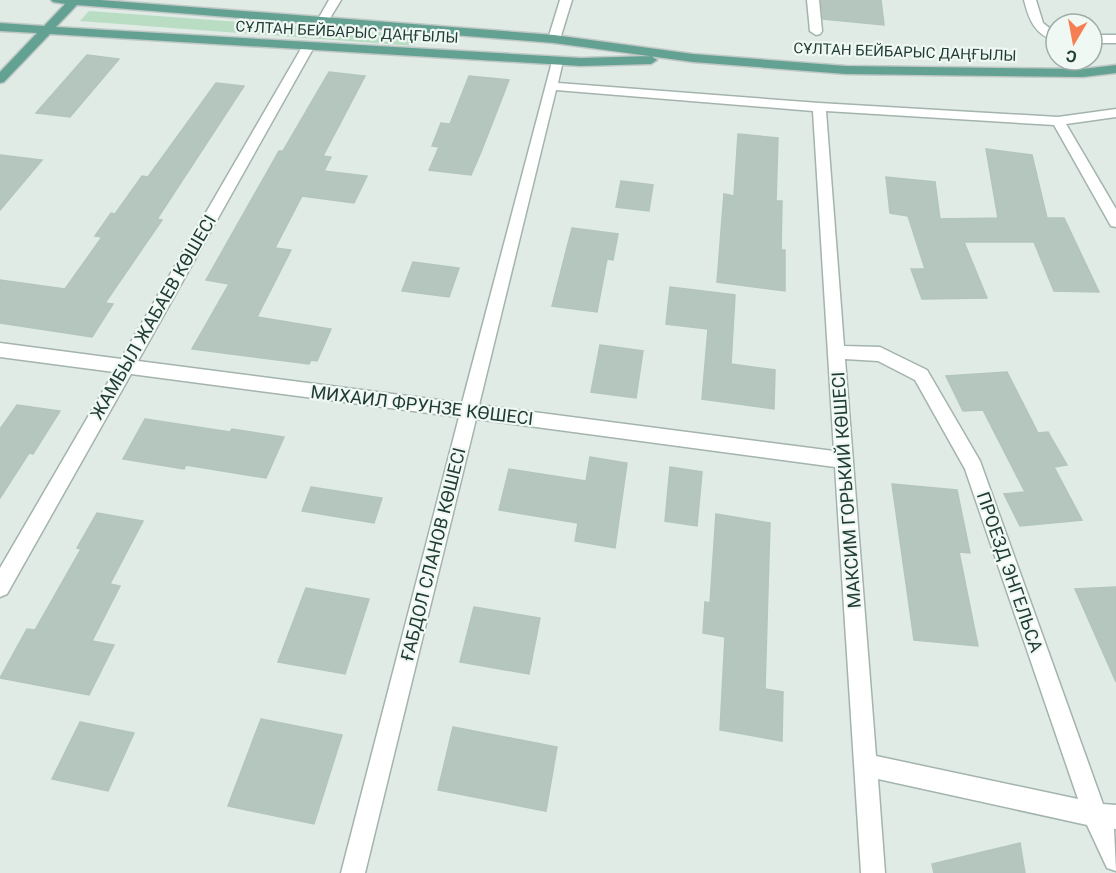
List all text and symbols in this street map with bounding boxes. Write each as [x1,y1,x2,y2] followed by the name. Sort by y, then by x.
[1044,12,1104,72] north arrow
[235,17,459,47] street label: СҰЛТАН БЕЙБАРЫС ДАҢҒЫЛЫ
[793,39,1017,65] street label: СҰЛТАН БЕЙБАРЫС ДАҢҒЫЛЫ
[1065,46,1078,67] text: С
[86,211,220,423] street label: ЖАМБЫЛ ЖАБАЕВ КӨШЕСІ
[827,371,865,609] street label: МАКСИМ ГОРЬКИЙ КӨШЕСІ
[310,381,534,429] street label: МИХАИЛ ФРУНЗЕ КӨШЕСІ
[396,445,470,663] street label: ҒАБДОЛ СЛАНОВ КӨШЕСІ
[973,489,1047,655] street label: ПРОЕЗД ЭНГЕЛЬСА

